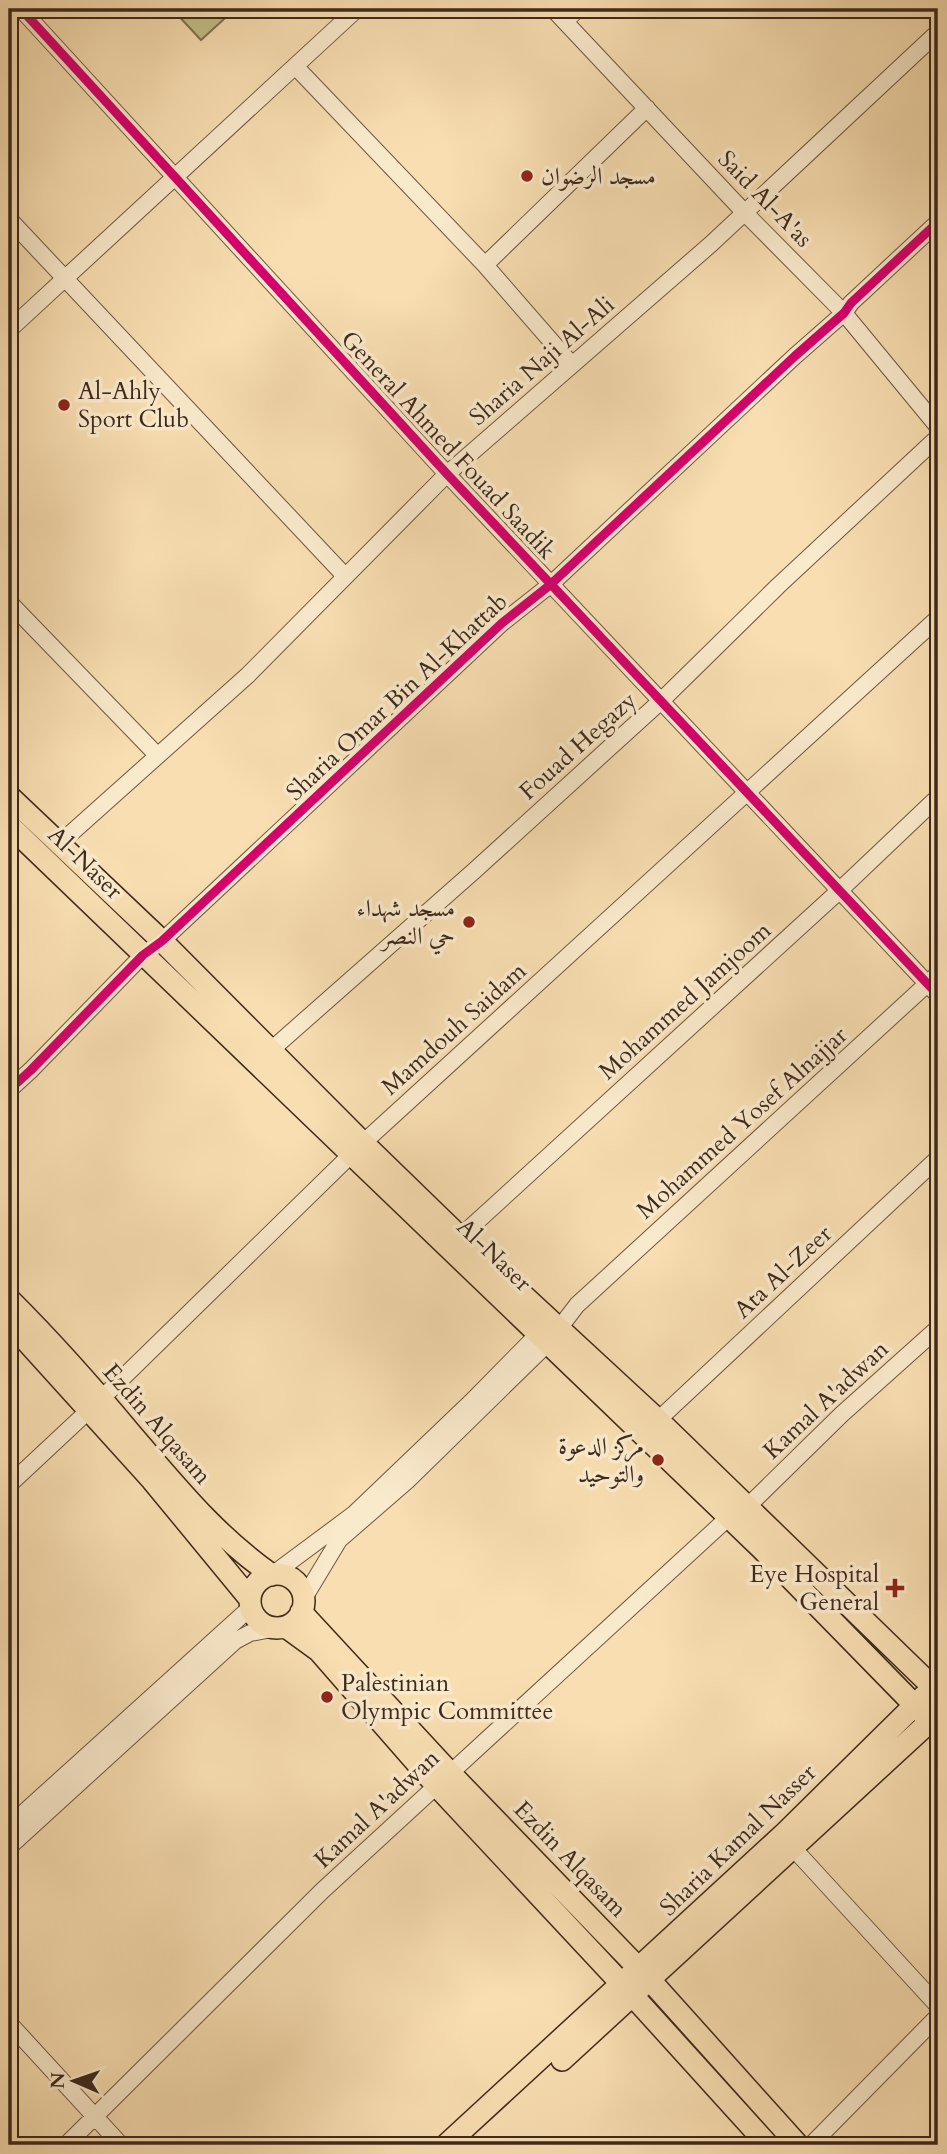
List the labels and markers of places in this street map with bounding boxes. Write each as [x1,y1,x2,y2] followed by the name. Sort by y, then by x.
[541,160,656,193] place label: مسجد الرضوان
[519,168,535,184] marker: مسجد الرضوان
[78,375,189,436] place label: Al-Ahly Sport Club
[56,397,72,413] marker: Al-Ahly Sport Club
[357,892,455,955] place label: مسجد شهداء حي النصر
[461,914,477,930] marker: مسجد شهداء حي النصر
[558,1430,644,1491] place label: مركز الدعوة والتوحيد
[650,1452,666,1468] marker: مركز الدعوة والتوحيد
[750,1558,879,1619] place label: Eye Hospital General
[885,1578,905,1598] marker: Eye Hospital General
[341,1667,553,1728] place label: Palestinian Olympic Committee
[319,1689,335,1705] marker: Palestinian Olympic Committee

